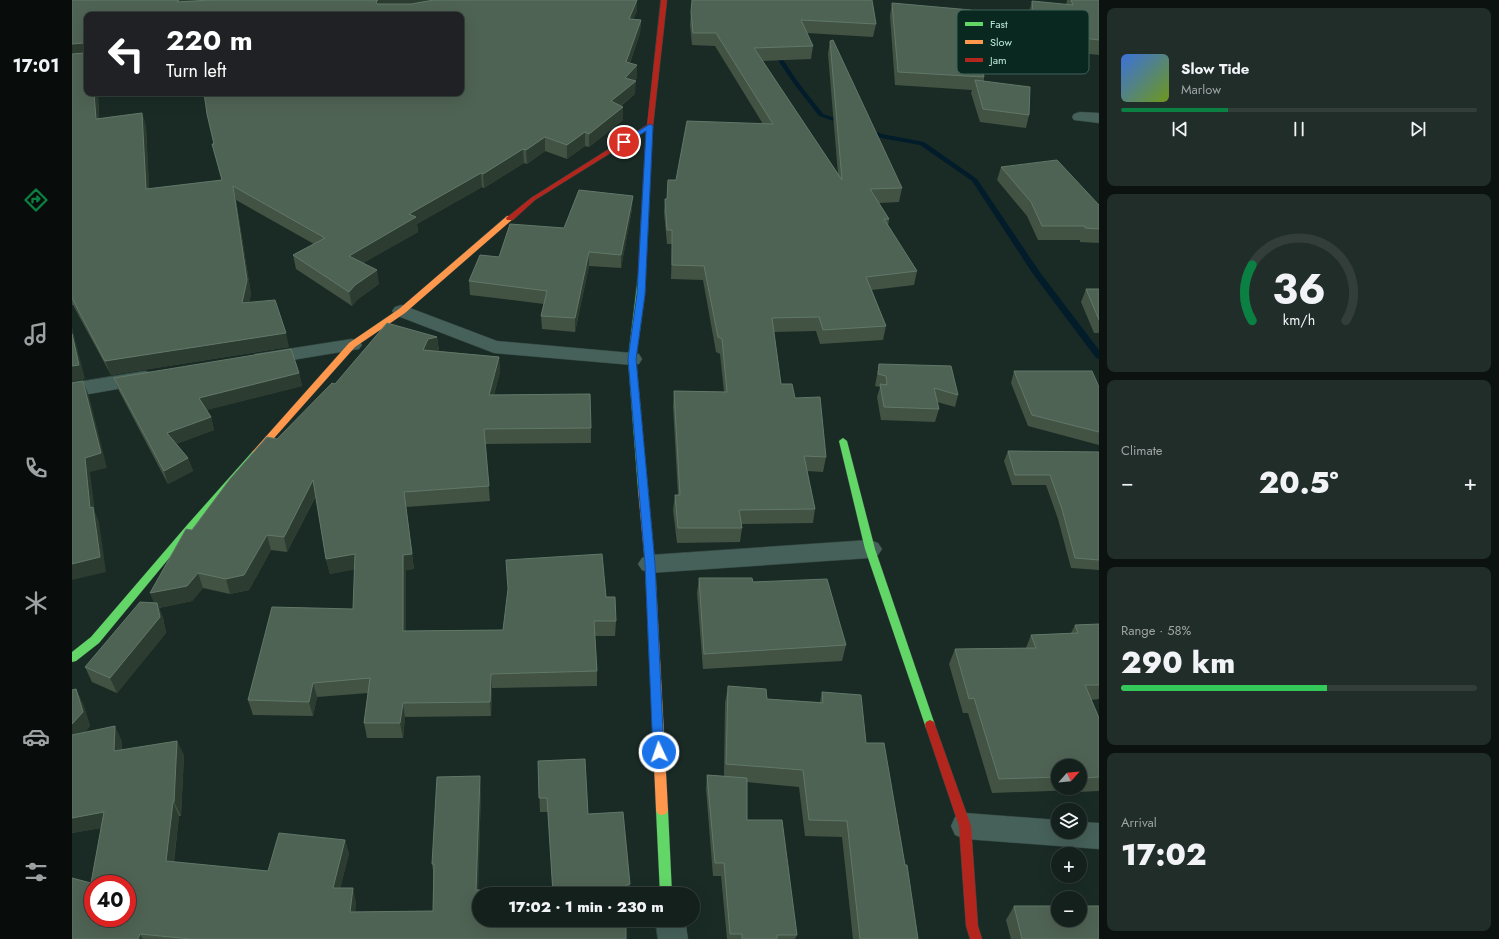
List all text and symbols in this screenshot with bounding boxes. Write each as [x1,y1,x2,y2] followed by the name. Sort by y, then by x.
[957,10,1089,74] legend
[990,16,1008,32] text: Fast
[166,20,253,61] text: 220 m
[100,28,152,80] icon: left
[990,34,1012,50] text: Slow
[988,52,1007,68] text: Jam
[13,53,59,79] text: 17:01
[166,58,226,84] text: Turn left
[1181,58,1249,80] text: Slow Tide
[1181,80,1221,99] text: Marlow
[1169,118,1191,140] icon: previous
[1288,118,1310,140] icon: pause
[1407,118,1429,140] icon: next
[607,125,641,159] pin
[613,131,635,153] icon: arrive
[22,186,50,214] icon: directions
[1272,259,1326,320] text: 36
[1283,310,1315,330] text: km/h
[22,320,50,348] icon: music
[1121,441,1162,460] text: Climate
[22,454,50,482] icon: phone
[1259,461,1339,504] text: 20.5°
[1121,466,1134,498] text: −
[1463,466,1477,498] text: +
[22,589,50,617] icon: climate
[1121,621,1191,640] text: Range · 58%
[1121,641,1235,684] text: 290 km
[22,723,50,751] icon: car
[638,731,680,773] position arrow
[1051,759,1087,795] north arrow
[1051,759,1087,927] map controls
[1051,803,1087,839] button: layers
[1121,813,1157,832] text: Arrival
[1121,833,1206,876] text: 17:02
[1051,847,1087,883] button: +
[22,858,50,886] icon: filters
[84,875,136,927] speed limit sign: 40
[1051,891,1087,927] button: −
[508,896,664,918] text: 17:02 · 1 min · 230 m

